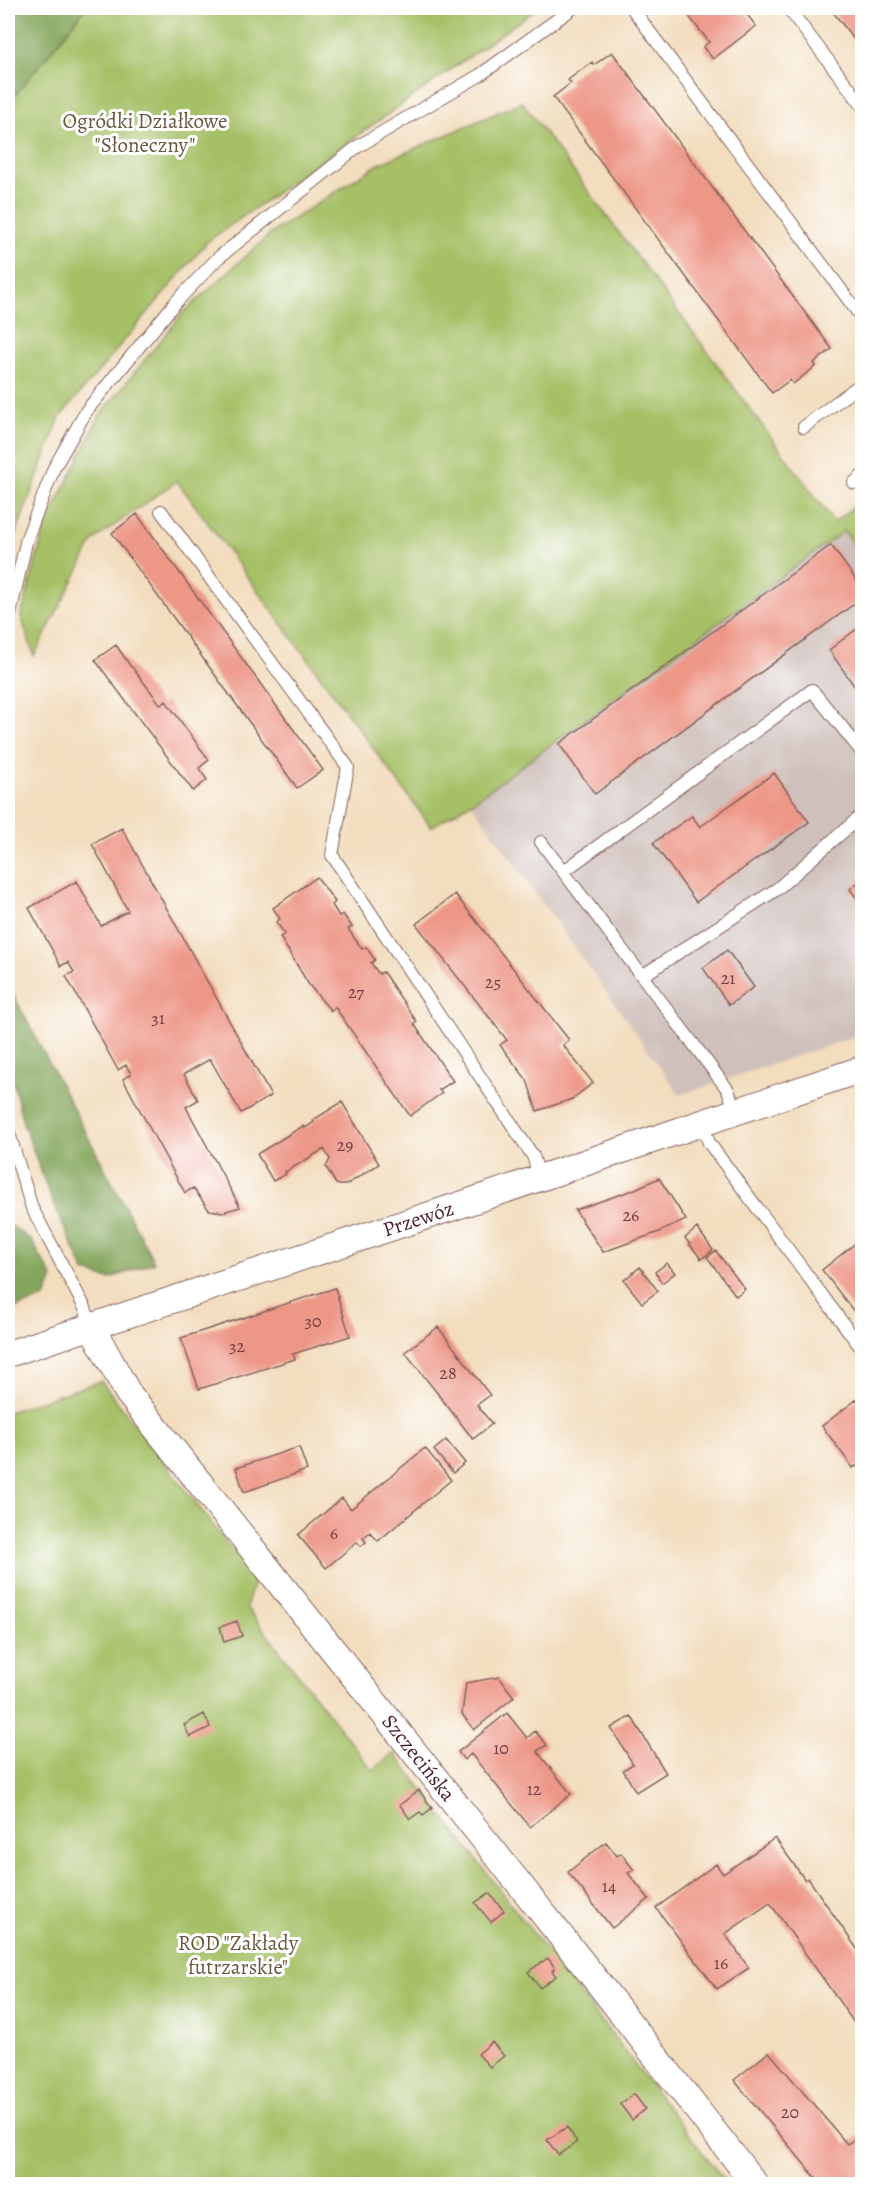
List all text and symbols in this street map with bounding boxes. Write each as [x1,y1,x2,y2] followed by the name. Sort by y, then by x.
[63,107,227,159] park label: Ogródki Działkowe "Słoneczny"
[721,966,735,990] house number: 21
[485,970,501,994] house number: 25
[348,980,364,1004] house number: 27
[151,1006,165,1030] house number: 31
[337,1133,353,1157] house number: 29
[379,1194,457,1243] street label: Przewóz
[623,1203,639,1227] house number: 26
[304,1309,322,1333] house number: 30
[229,1334,245,1358] house number: 32
[439,1361,457,1385] house number: 28
[330,1521,338,1545] house number: 6
[376,1708,462,1807] street label: Szczecińska
[493,1736,509,1760] house number: 10
[527,1777,542,1801] house number: 12
[602,1874,616,1898] house number: 14
[178,1929,299,1981] park label: ROD "Zakłady futrzarskie"
[714,1951,728,1975] house number: 16
[781,2100,799,2124] house number: 20

